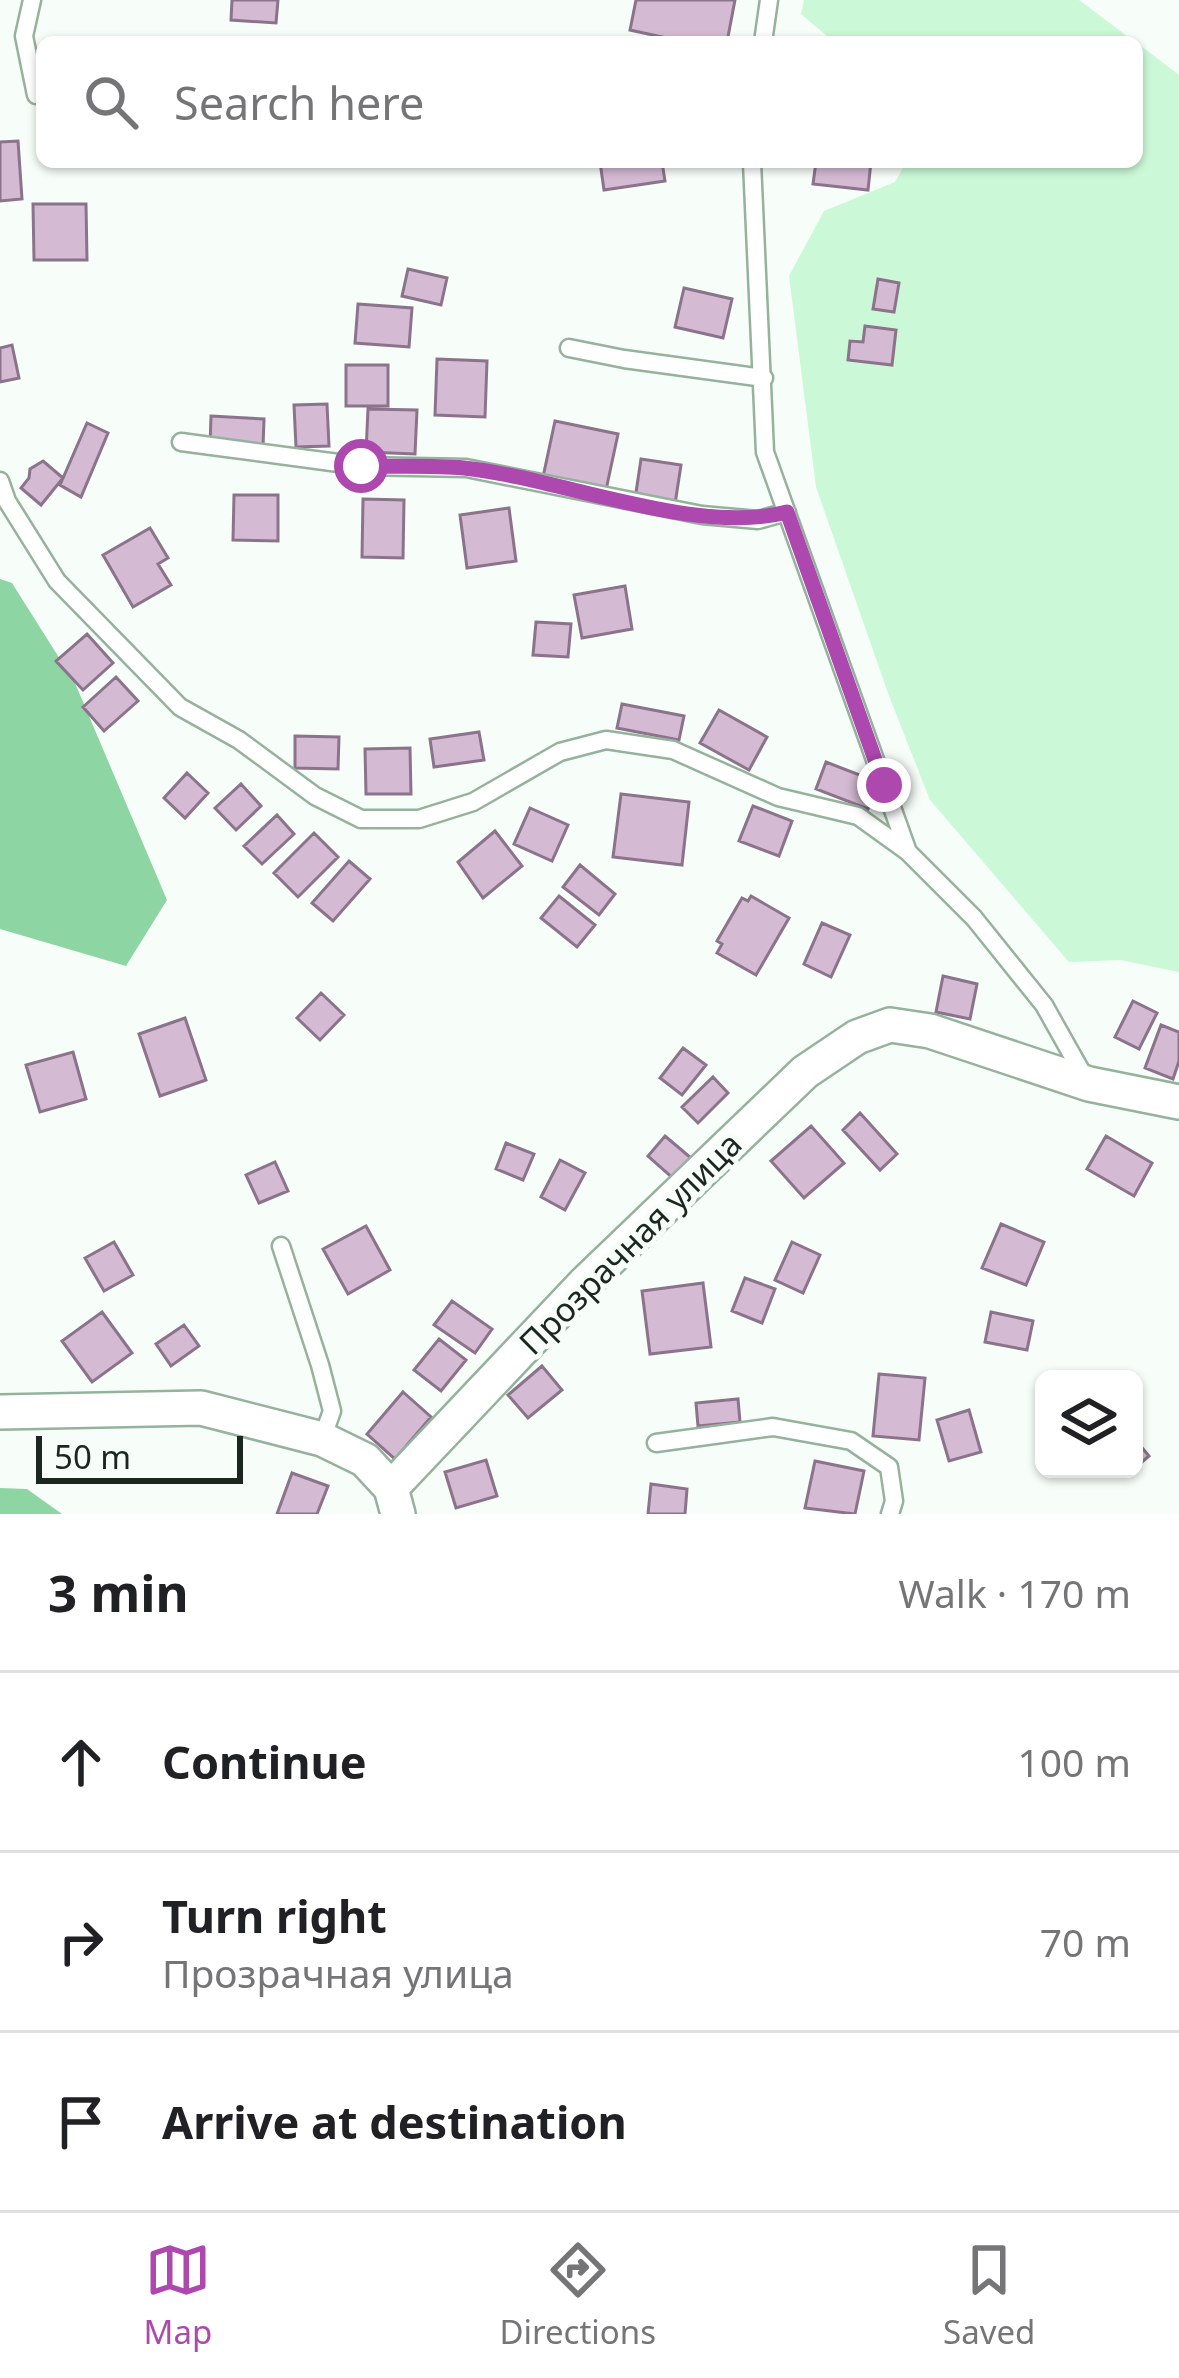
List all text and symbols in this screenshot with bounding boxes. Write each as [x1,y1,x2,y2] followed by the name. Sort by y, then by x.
[36,36,1143,168] search box
[78,69,144,135] icon: search
[174,72,424,133] text: Search here
[334,439,388,493] route start
[857,758,911,812] route end
[509,1122,751,1364] street label: Прозрачная улица
[1035,1370,1143,1478] map controls
[1035,1370,1143,1478] button: layers
[36,1430,243,1483] scale bar
[54,1434,131,1479] text: 50 m
[48,1557,189,1627] text: 3 min
[898,1566,1131,1619] text: Walk · 170 m
[48,1729,114,1795] icon: ahead
[162,1731,367,1792] text: Continue
[1017,1735,1131,1788] text: 100 m
[162,1885,387,1946] text: Turn right
[48,1909,114,1975] icon: right
[1040,1915,1131,1968] text: 70 m
[162,1946,514,1999] text: Прозрачная улица
[48,2089,114,2155] icon: arrive
[162,2091,627,2152] text: Arrive at destination
[144,2237,212,2354] tab: Map
[499,2237,656,2354] tab: Directions
[943,2237,1035,2354] tab: Saved

